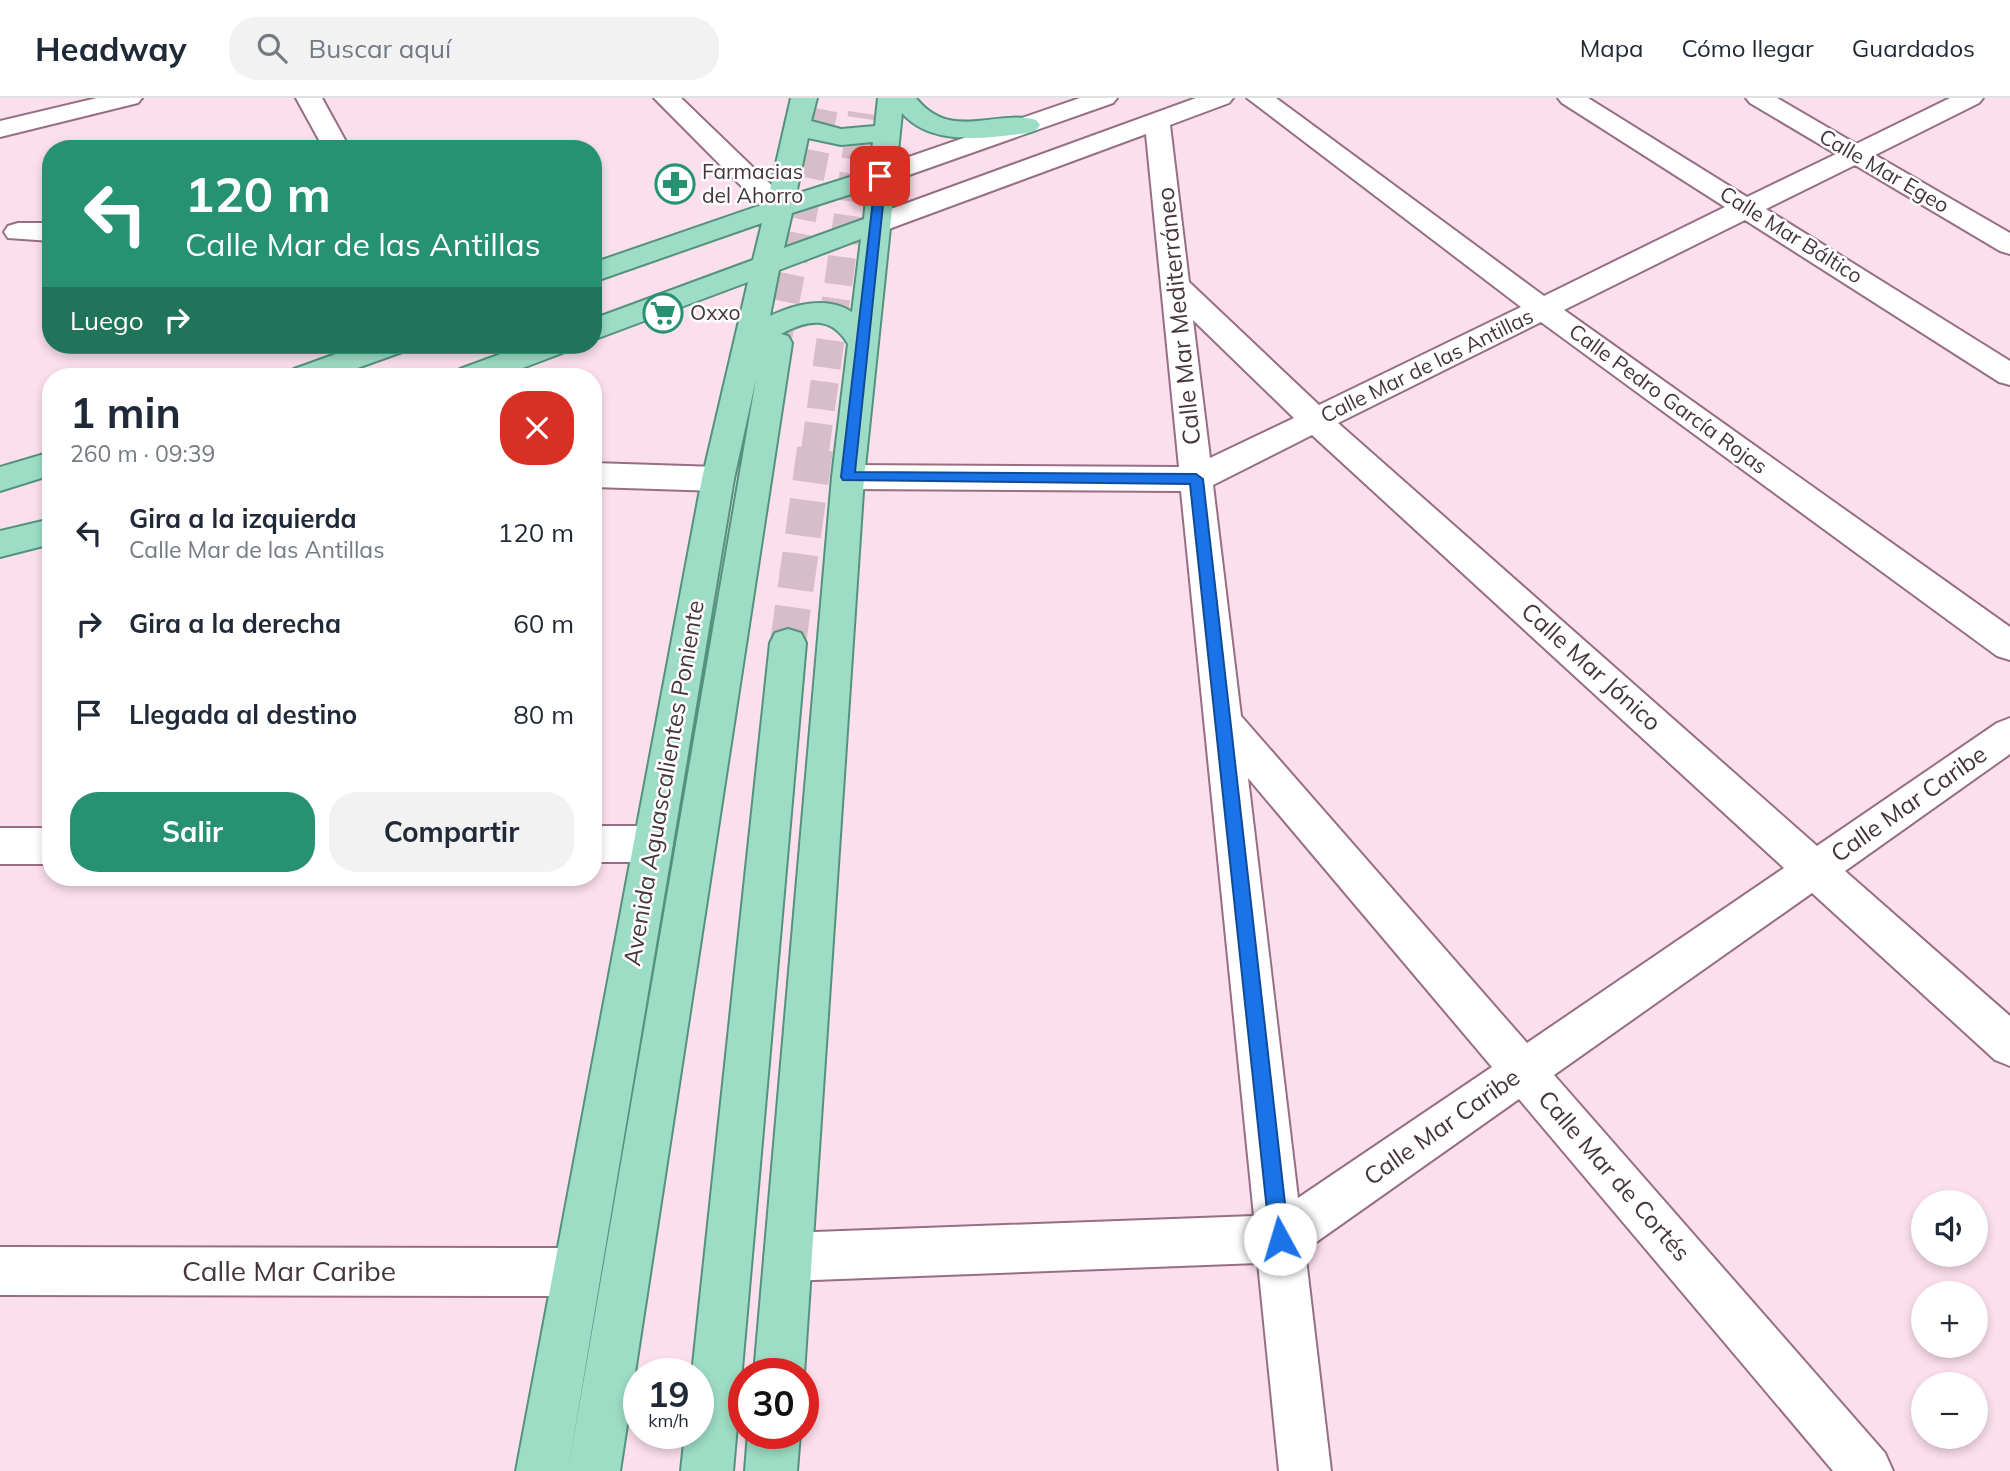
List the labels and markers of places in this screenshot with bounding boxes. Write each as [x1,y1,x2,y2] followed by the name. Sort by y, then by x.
[850,146,910,206] pin
[702,158,803,208] place label: Farmacias del Ahorro
[654,163,696,205] pharmacy icon: Farmacias del Ahorro
[642,292,684,334] supermarket icon: Oxxo
[690,299,740,325] place label: Oxxo

